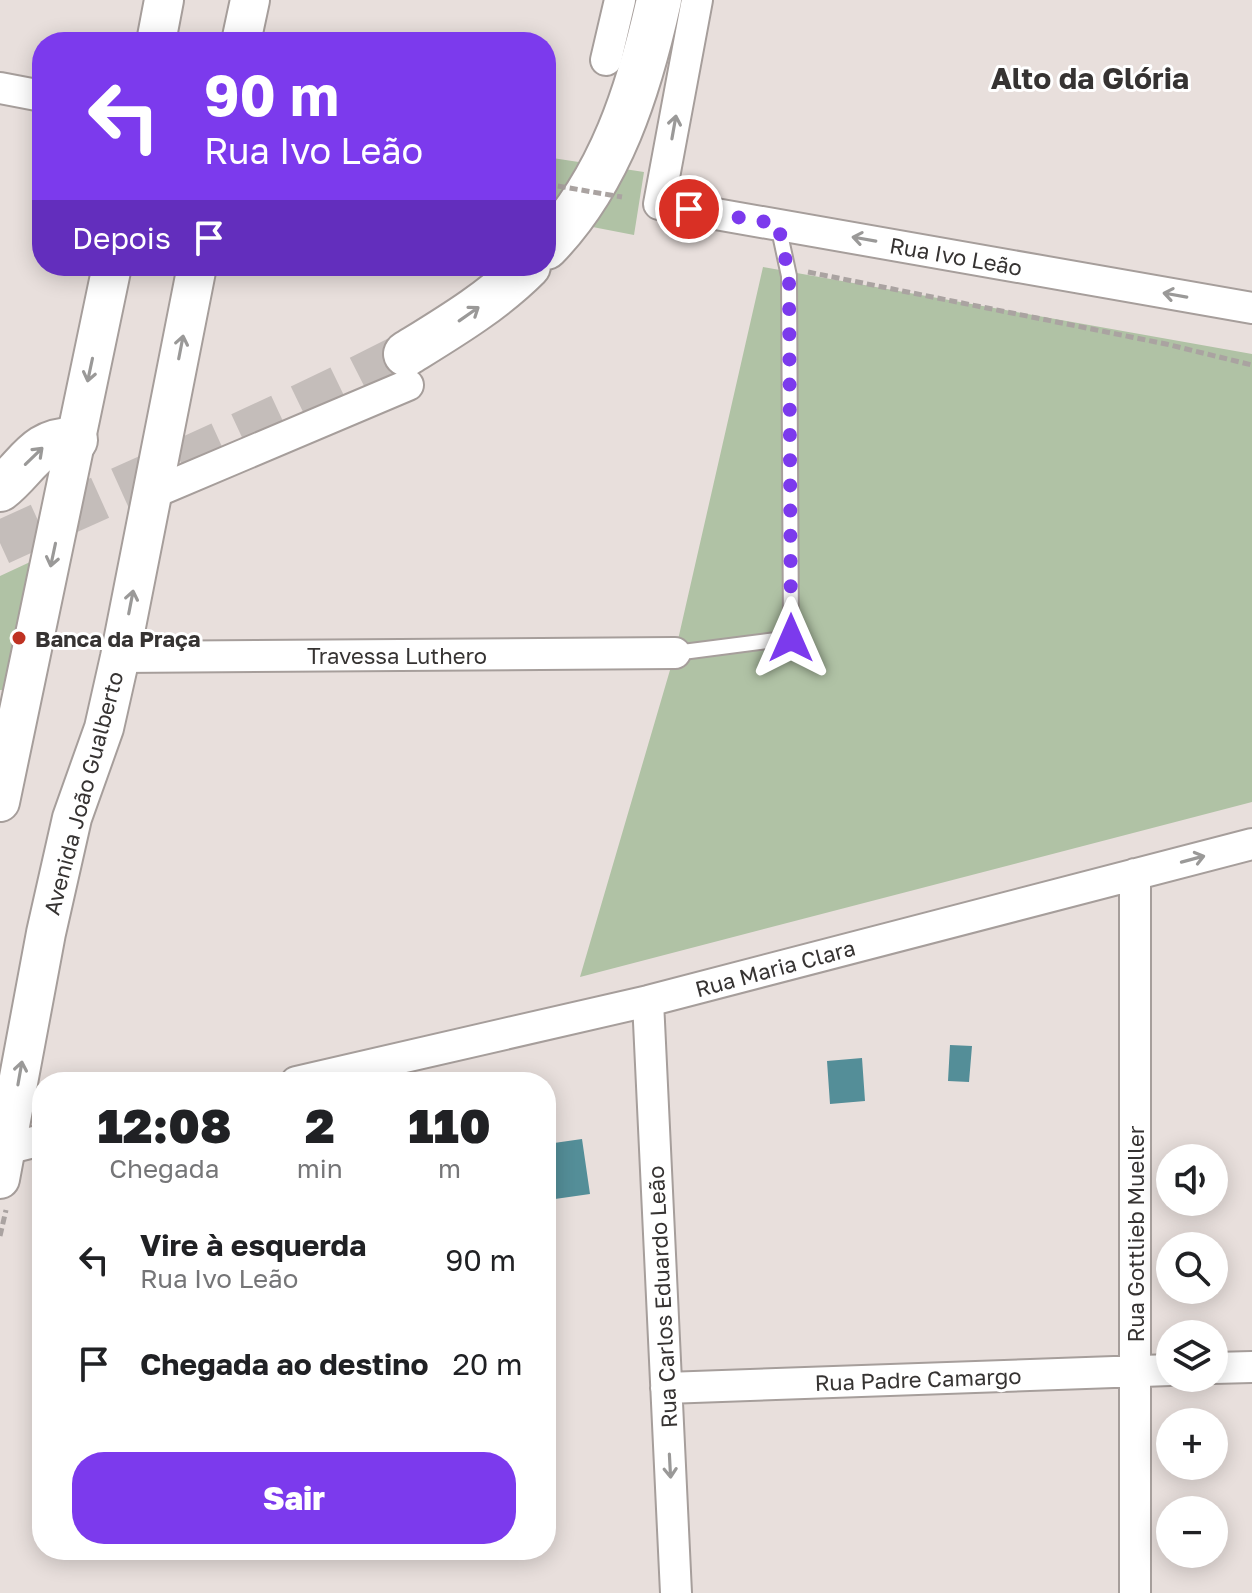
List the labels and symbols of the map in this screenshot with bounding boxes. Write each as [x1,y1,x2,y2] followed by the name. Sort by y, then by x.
[991,60,1189,96] district label: Alto da Glória
[667,115,682,140] one-way arrow
[655,175,723,243] pin
[852,231,877,246] one-way arrow
[888,231,1024,281] street label: Rua Ivo Leão
[1163,286,1188,301] one-way arrow
[458,306,480,322] one-way arrow
[175,335,190,360] one-way arrow
[82,356,97,382] one-way arrow
[24,447,44,466] one-way arrow
[45,542,60,567] one-way arrow
[124,590,139,616] one-way arrow
[749,596,833,680] position arrow
[35,625,200,652] place label: Banca da Praça
[10,629,28,647] marker: Banca da Praça
[307,642,487,669] street label: Travessa Luthero
[37,668,129,918] street label: Avenida João Gualberto
[1180,850,1206,865] one-way arrow
[692,934,858,1002] street label: Rua Maria Clara
[13,1060,28,1086] one-way arrow
[1122,1125,1149,1342] street label: Rua Gottlieb Mueller
[642,1165,682,1429] street label: Rua Carlos Eduardo Leão
[814,1362,1022,1396] street label: Rua Padre Camargo
[663,1452,678,1479] one-way arrow

